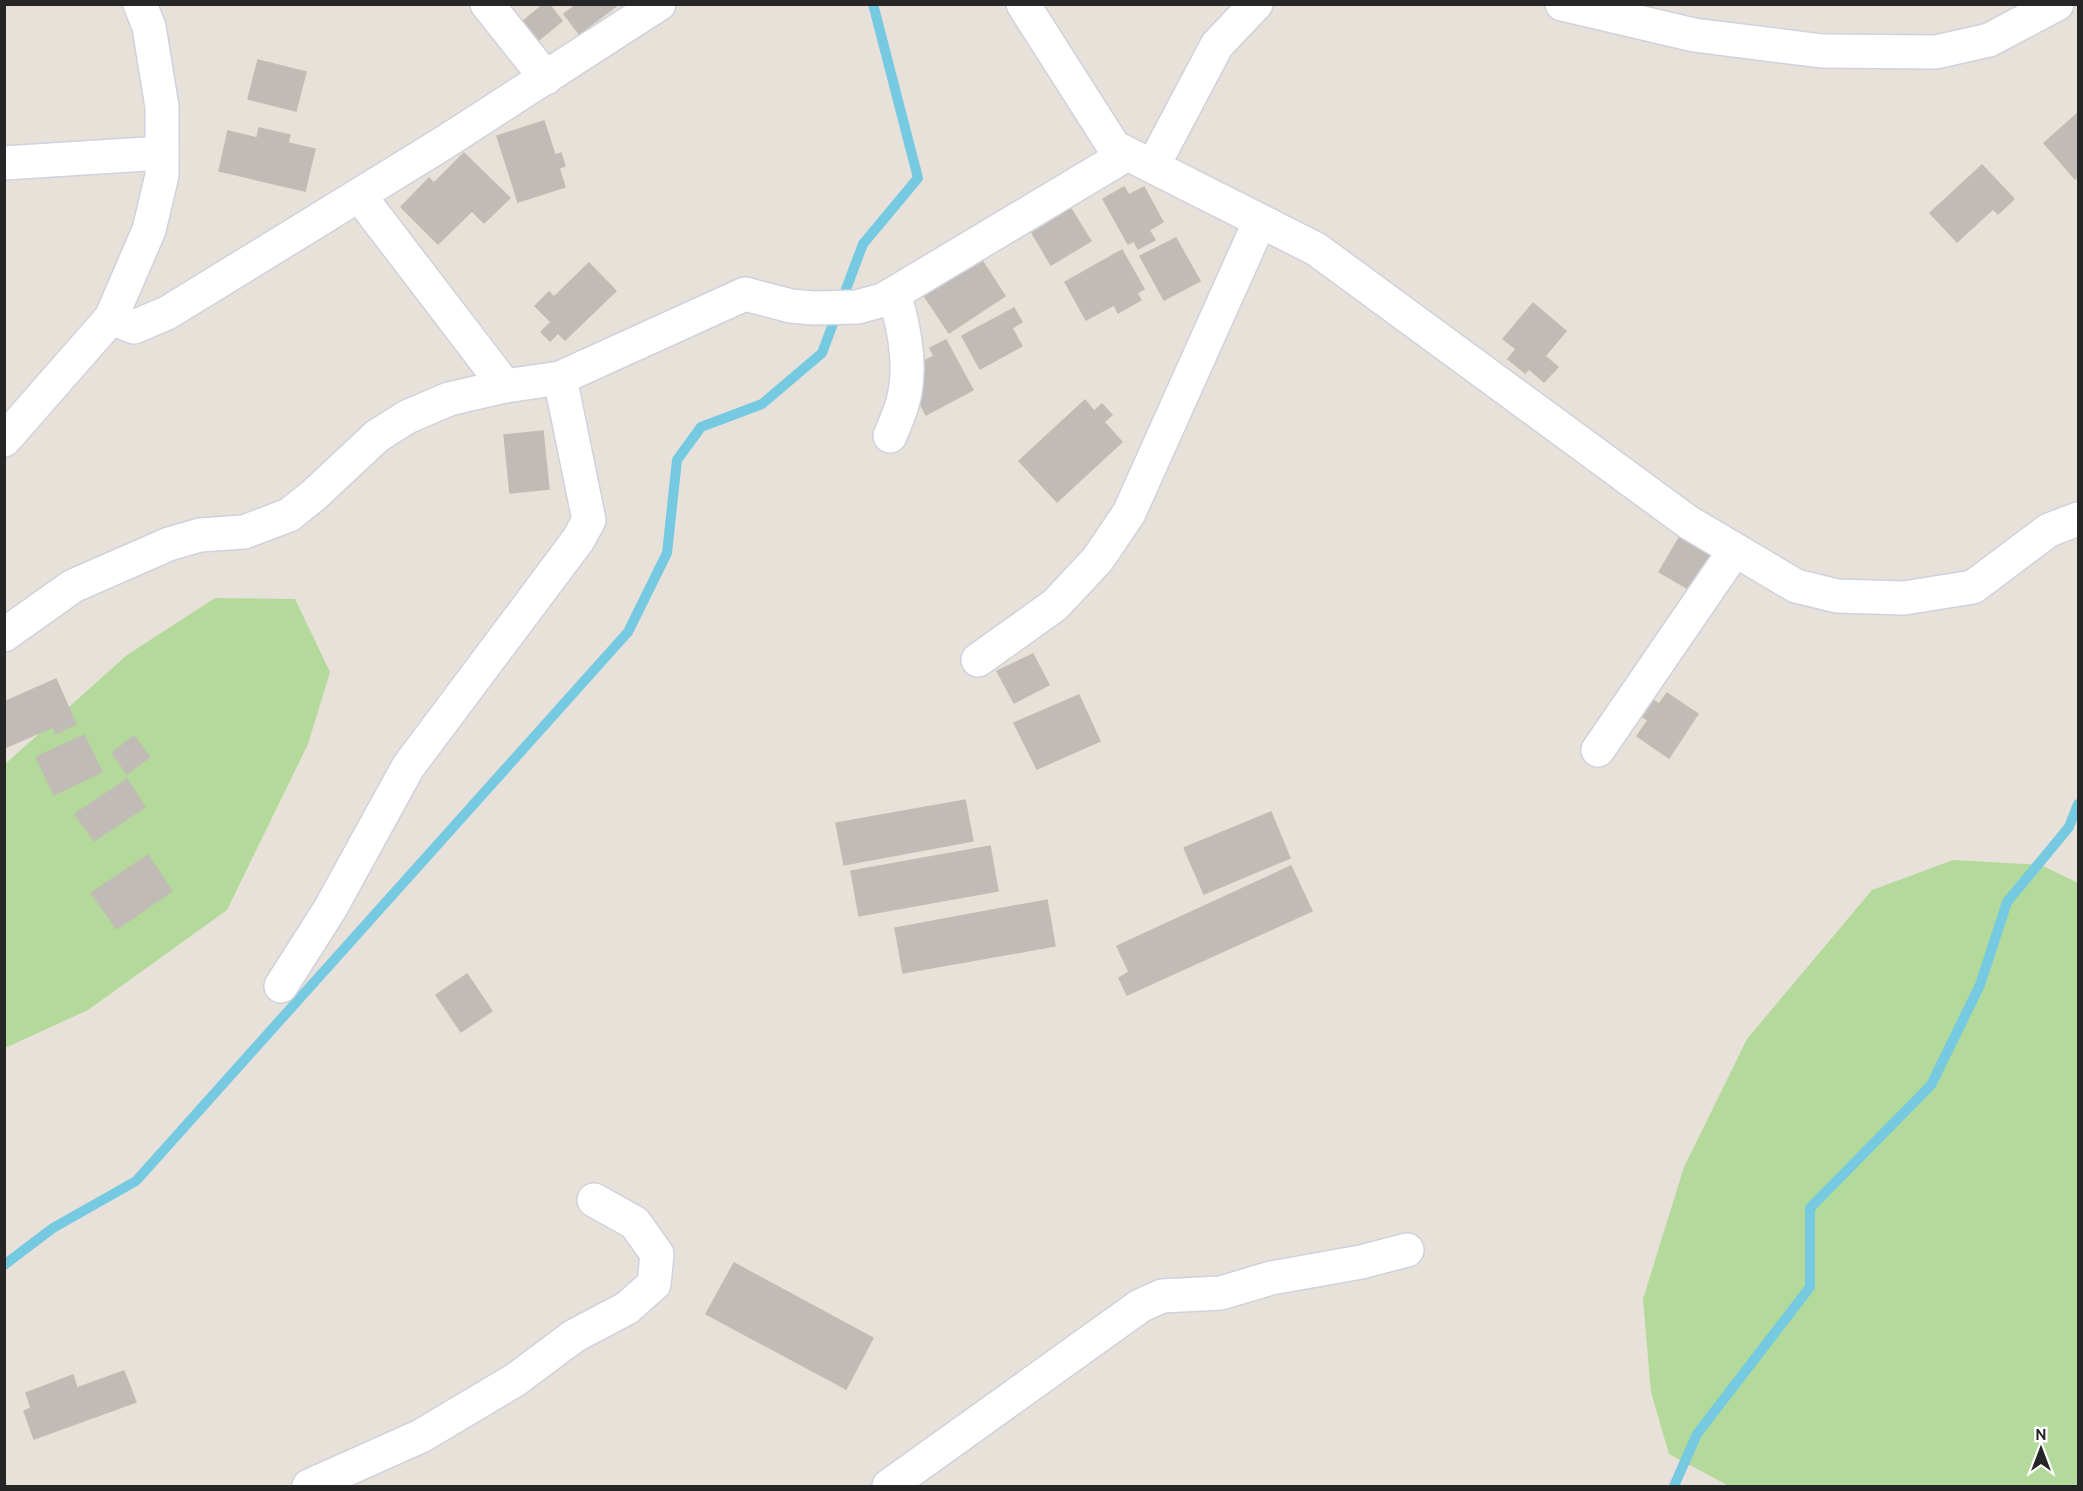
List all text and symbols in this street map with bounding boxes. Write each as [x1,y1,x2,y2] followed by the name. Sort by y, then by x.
[2011,1419,2071,1479] north arrow
[2035,1425,2047,1444] text: N

